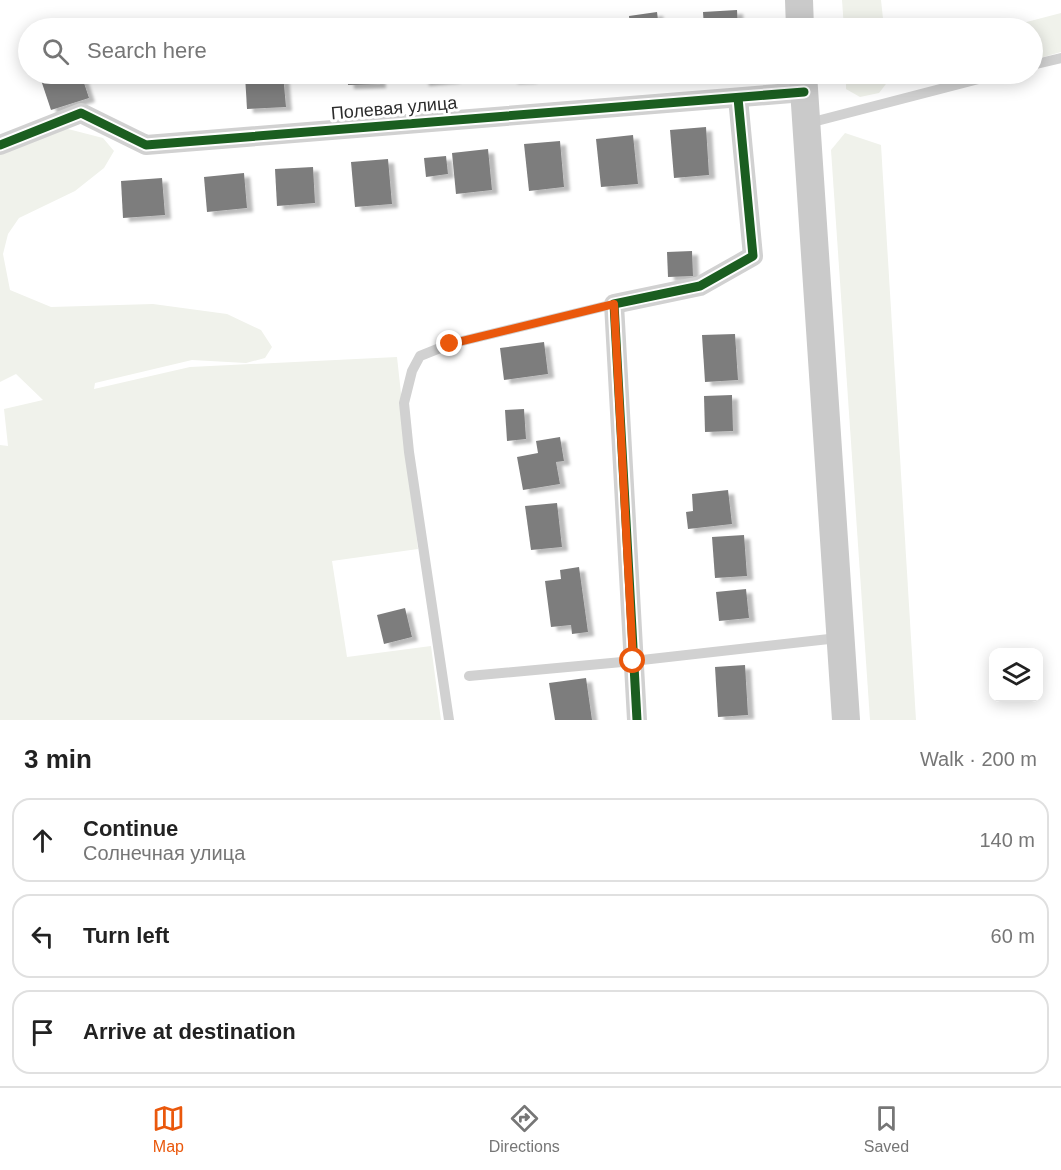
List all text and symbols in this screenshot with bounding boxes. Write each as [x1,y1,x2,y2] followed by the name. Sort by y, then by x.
[18,18,1043,84] search box
[39,35,72,68] icon: search
[87,38,207,63] text: Search here
[330,92,459,123] street label: Полевая улица
[436,330,462,356] route end
[619,647,645,673] route start
[989,648,1043,702] map controls
[989,648,1043,702] button: layers
[24,744,92,774] text: 3 min
[920,748,1037,770] text: Walk · 200 m
[83,816,178,841] text: Continue
[26,824,59,857] icon: ahead
[979,829,1035,851] text: 140 m
[83,842,245,864] text: Солнечная улица
[26,920,59,953] icon: left
[83,923,169,948] text: Turn left
[991,925,1035,947] text: 60 m
[26,1016,59,1049] icon: arrive
[83,1019,296,1044] text: Arrive at destination
[152,1102,185,1156] tab: Map
[489,1102,560,1156] tab: Directions
[864,1102,909,1156] tab: Saved

